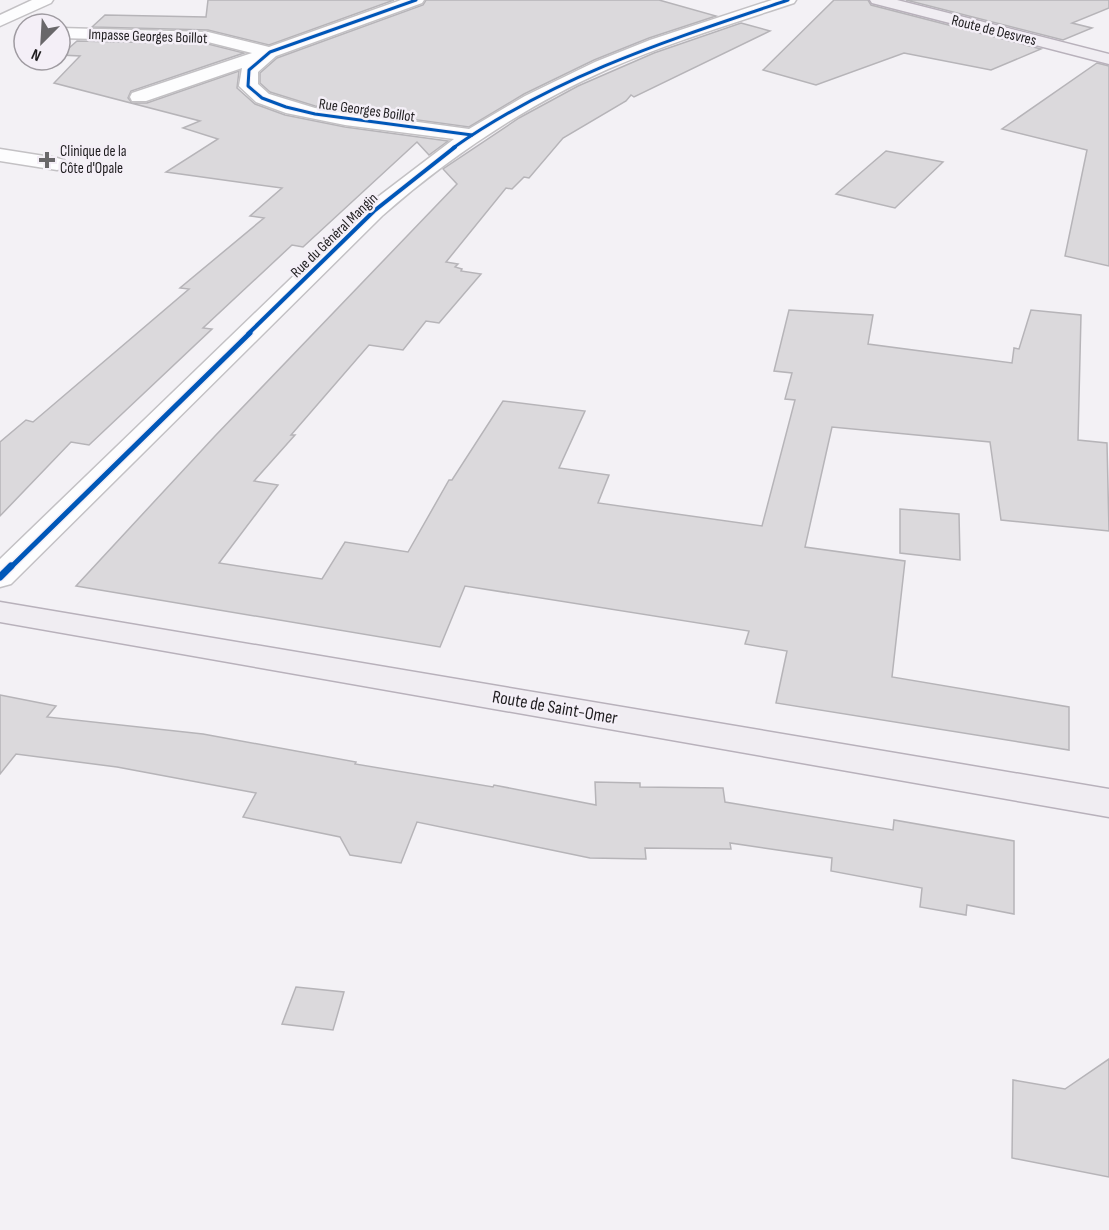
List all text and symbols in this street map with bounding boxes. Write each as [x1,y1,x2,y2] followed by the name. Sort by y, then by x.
[949,11,1038,50] street label: Route de Desvres
[12,12,72,72] north arrow
[88,25,208,48] street label: Impasse Georges Boillot
[29,44,44,65] text: N
[318,94,417,127] street label: Rue Georges Boillot
[60,142,127,178] place label: Clinique de la Côte d'Opale
[38,151,56,169] marker: Clinique de la Côte d'Opale
[287,189,382,282] street label: Rue du Général Mangin
[491,686,619,729] street label: Route de Saint-Omer

